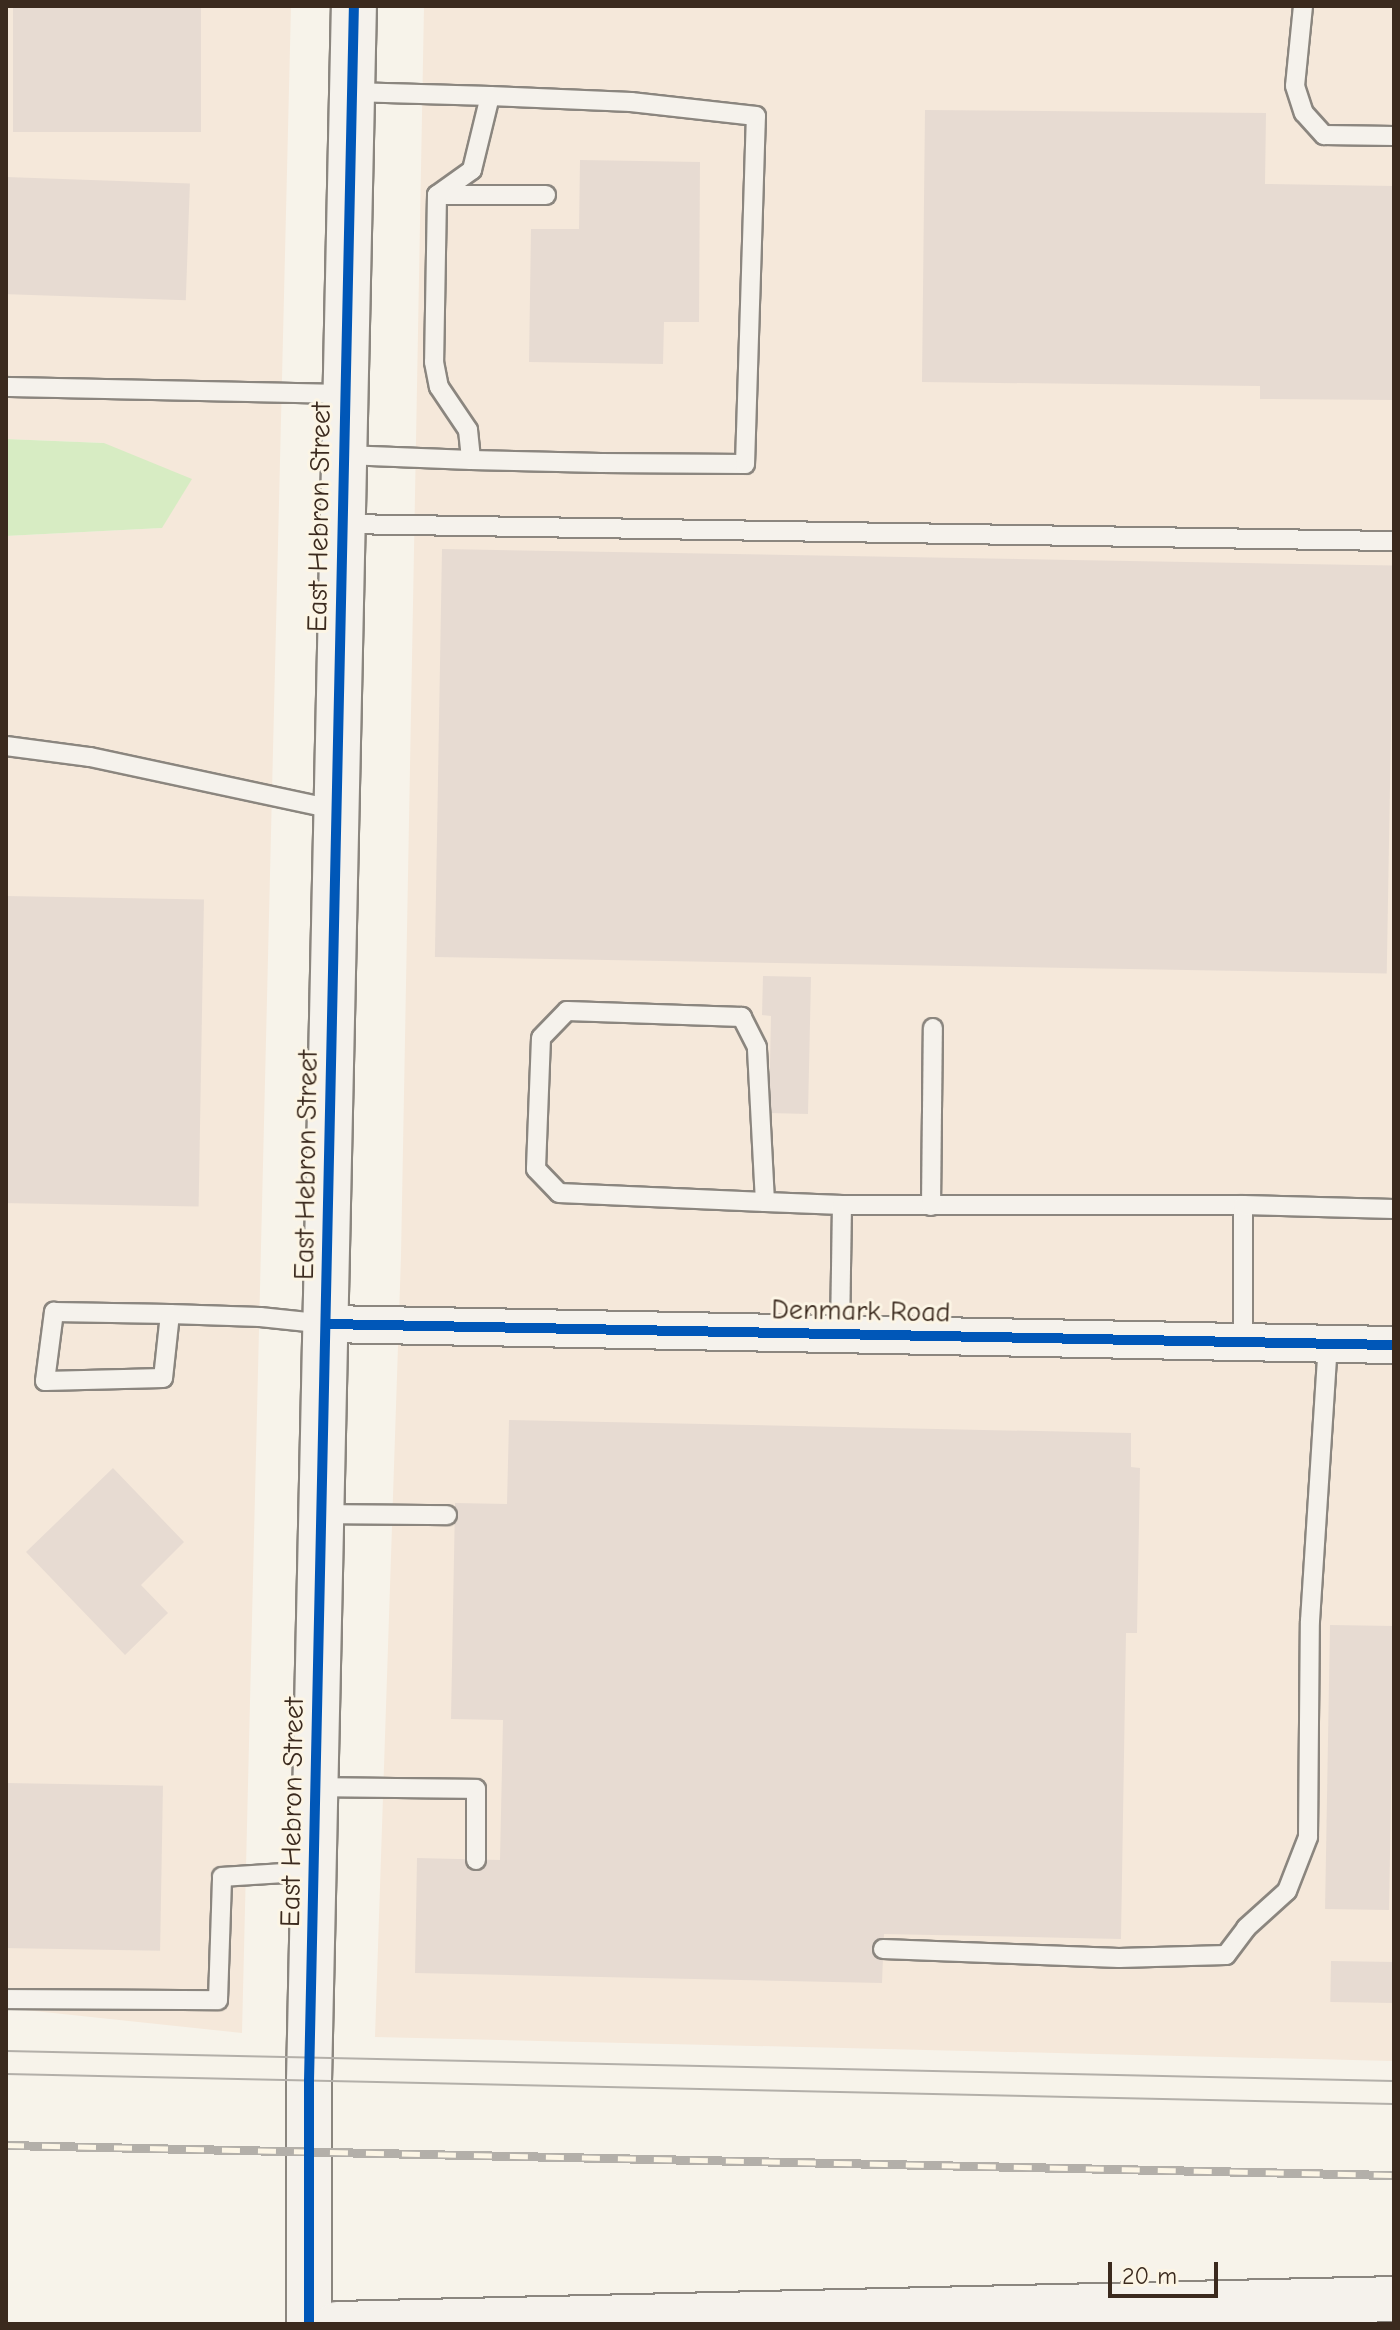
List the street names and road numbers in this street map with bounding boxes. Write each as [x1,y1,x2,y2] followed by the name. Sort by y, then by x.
[300,402,338,632] street label: East Hebron Street
[287,1050,325,1280] street label: East Hebron Street
[771,1293,951,1329] street label: Denmark Road
[273,1697,311,1927] street label: East Hebron Street

